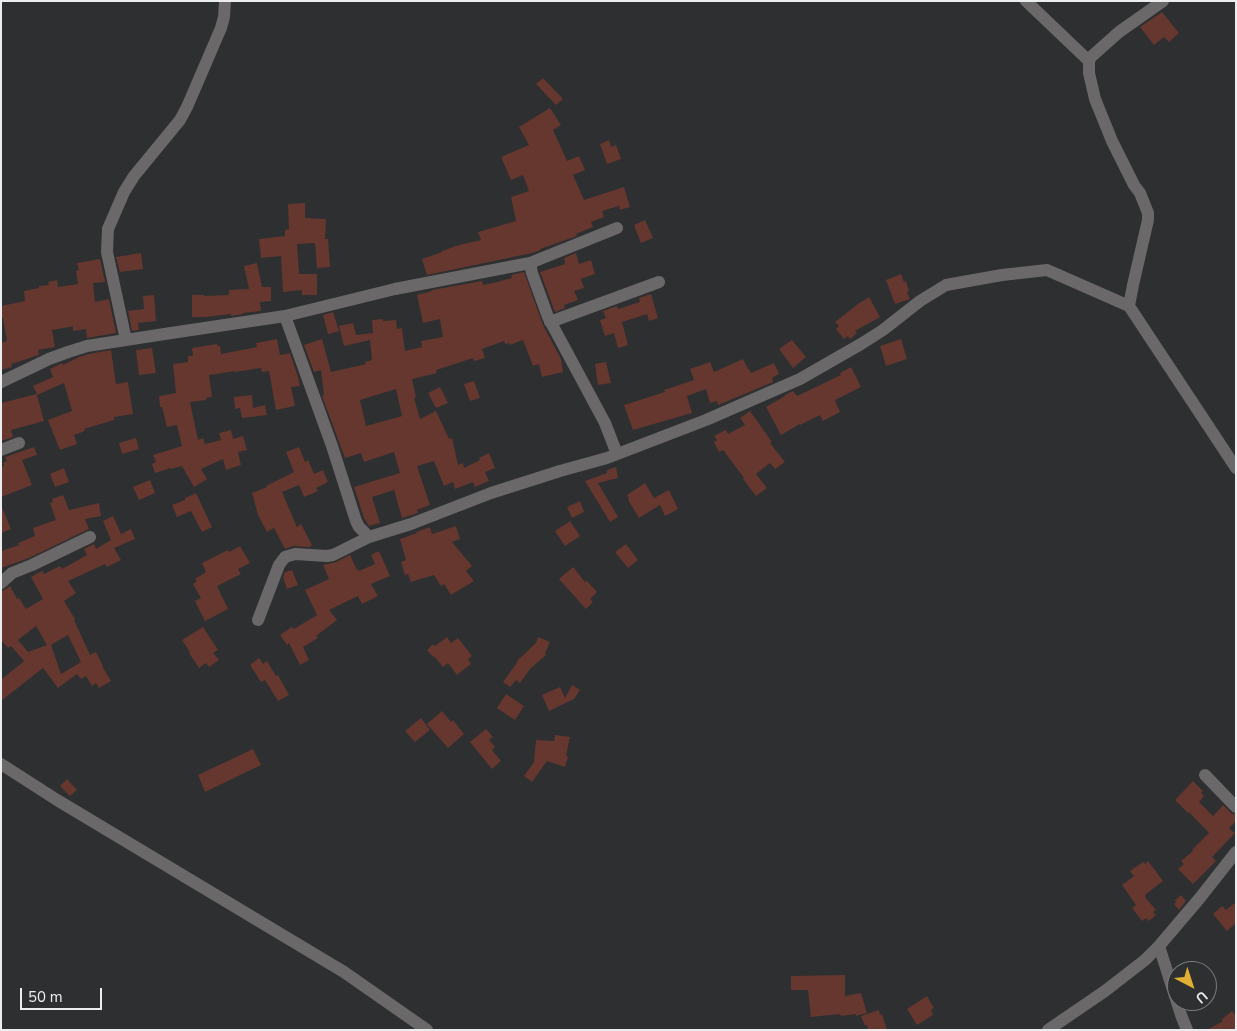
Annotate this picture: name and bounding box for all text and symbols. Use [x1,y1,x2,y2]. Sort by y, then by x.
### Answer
north arrow [1167,961,1217,1011]
scale bar [22,978,105,1010]
text: 50 m [28,987,63,1007]
text: U [1191,987,1211,1008]

